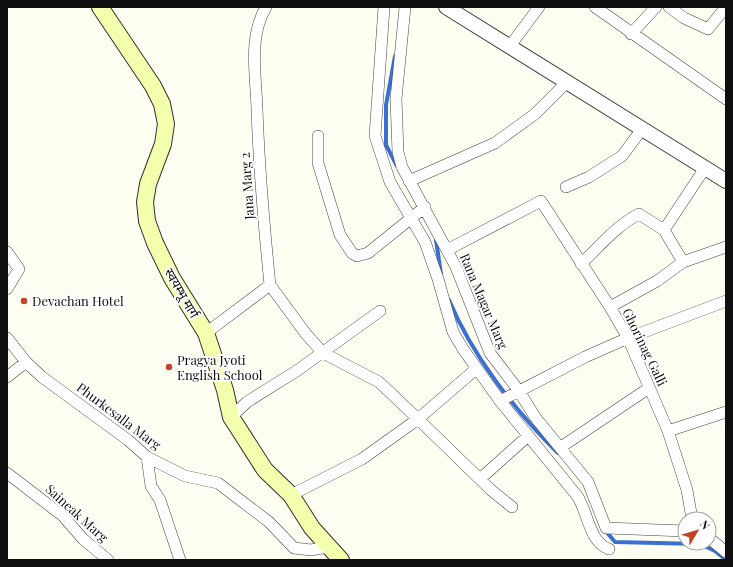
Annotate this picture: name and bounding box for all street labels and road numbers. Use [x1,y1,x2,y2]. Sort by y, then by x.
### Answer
street label: Jana Marg 2 [236,152,257,221]
street label: Rana Magar Marg [457,250,512,351]
street label: स्वयम्भू मार्ग [161,265,204,322]
street label: Ghorinag Galli [619,305,672,389]
street label: Phurkesalla Marg [74,378,165,453]
street label: Saineak Marg [42,480,112,545]

